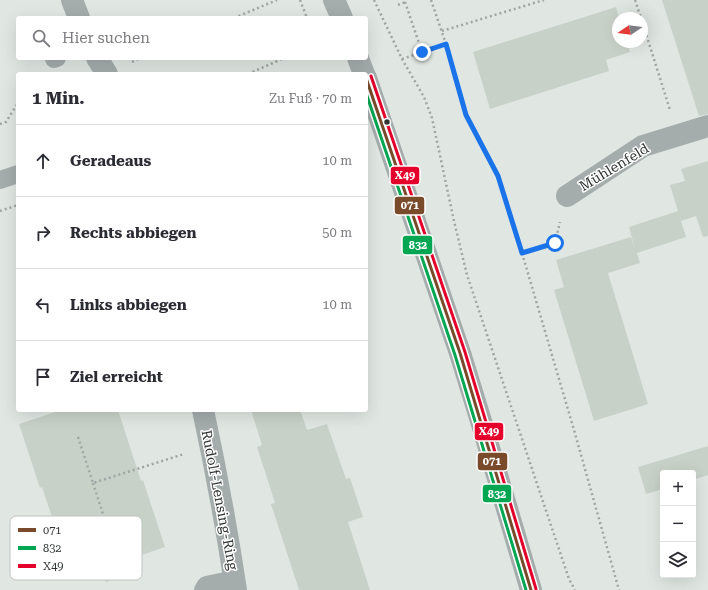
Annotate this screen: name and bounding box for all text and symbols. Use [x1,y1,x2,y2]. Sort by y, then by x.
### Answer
north arrow [612,12,648,48]
search box [16,16,368,60]
icon: search [30,27,52,49]
text: Hier suchen [62,29,150,47]
route end [413,43,431,61]
text: 1 Min. [32,88,85,108]
text: Zu Fuß · 70 m [269,91,352,106]
unlabelled marker [382,117,392,127]
street label: Mühlenfeld [576,140,652,194]
icon: ahead [32,150,54,172]
text: Geradeaus [70,152,151,170]
text: 10 m [322,153,352,168]
line badge: X49 [390,166,420,185]
text: X49 [395,169,415,182]
line badge: 071 [394,196,425,215]
text: 071 [401,199,419,212]
icon: right [32,222,54,244]
text: Rechts abbiegen [70,224,197,242]
text: 50 m [322,225,352,240]
route start [546,234,564,252]
line badge: 832 [402,235,433,255]
text: 832 [409,239,427,252]
icon: left [32,294,54,316]
text: Links abbiegen [70,296,187,314]
text: 10 m [322,297,352,312]
icon: arrive [32,366,54,388]
text: Ziel erreicht [70,368,163,386]
line badge: X49 [474,422,504,441]
text: X49 [479,425,499,438]
street label: Rudolf-Lensing-Ring [199,429,241,572]
line badge: 071 [477,452,508,471]
text: 071 [483,455,501,468]
map controls [660,470,696,578]
button: + [660,470,696,506]
line badge: 832 [482,484,512,503]
text: 832 [488,488,506,501]
button: − [660,506,696,542]
legend [10,516,142,580]
text: 071 [43,524,61,537]
text: 832 [43,542,61,555]
button: layers [660,542,696,578]
text: X49 [43,560,63,573]

